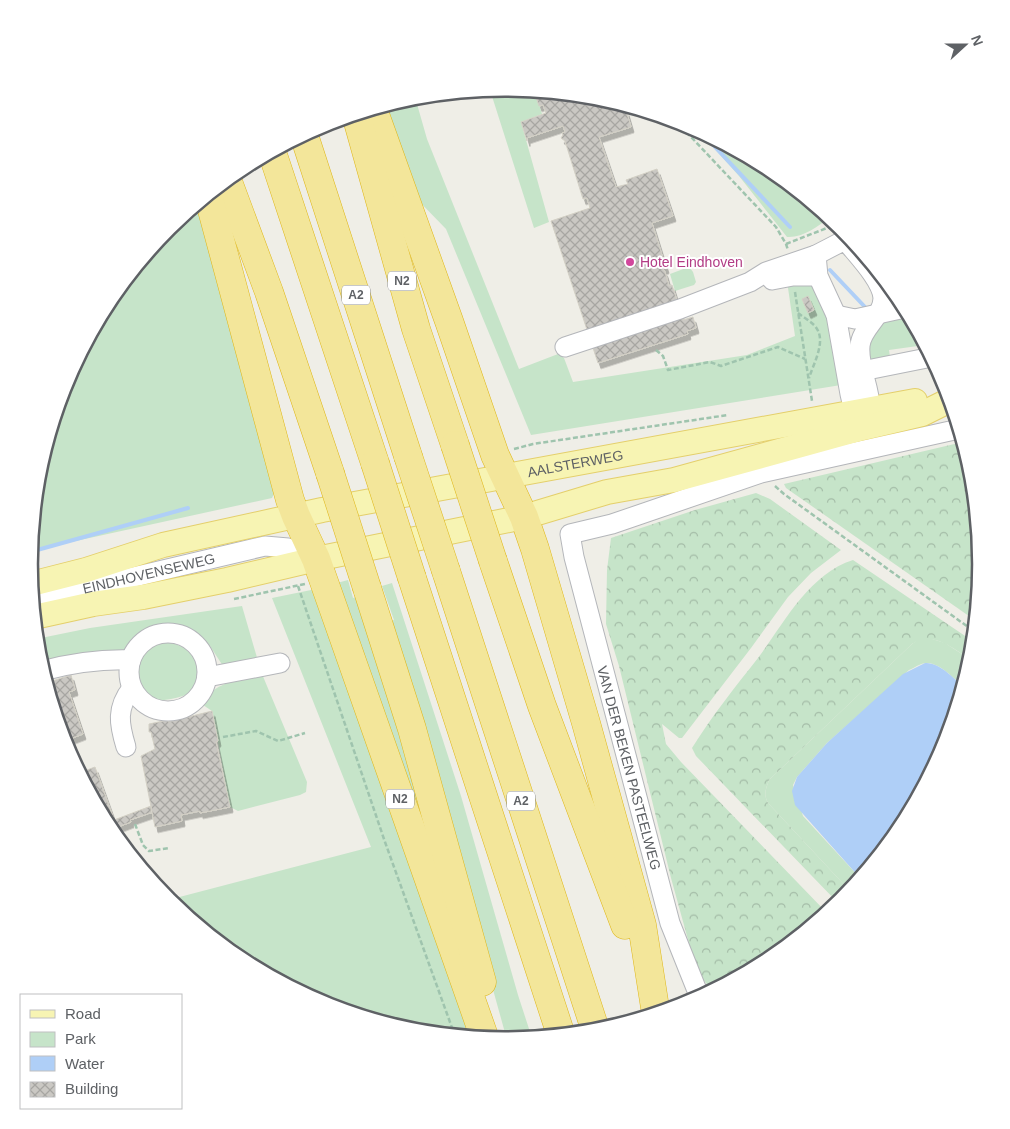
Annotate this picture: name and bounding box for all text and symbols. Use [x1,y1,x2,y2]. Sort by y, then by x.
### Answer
north arrow [940,20,990,70]
text: N [968,33,986,48]
place label: Hotel Eindhoven [640,254,743,270]
marker: Hotel Eindhoven [624,256,636,268]
road number: N2 [388,272,416,290]
road number: A2 [342,286,370,304]
street label: AALSTERWEG [526,447,624,480]
street label: EINDHOVENSEWEG [81,550,217,597]
street label: VAN DER BEKEN PASTEELWEG [594,664,664,872]
road number: N2 [386,790,414,809]
road number: A2 [507,791,535,810]
legend [20,994,182,1109]
text: Road [65,1005,101,1022]
text: Park [65,1030,96,1047]
text: Water [65,1055,104,1072]
text: Building [65,1080,118,1097]

